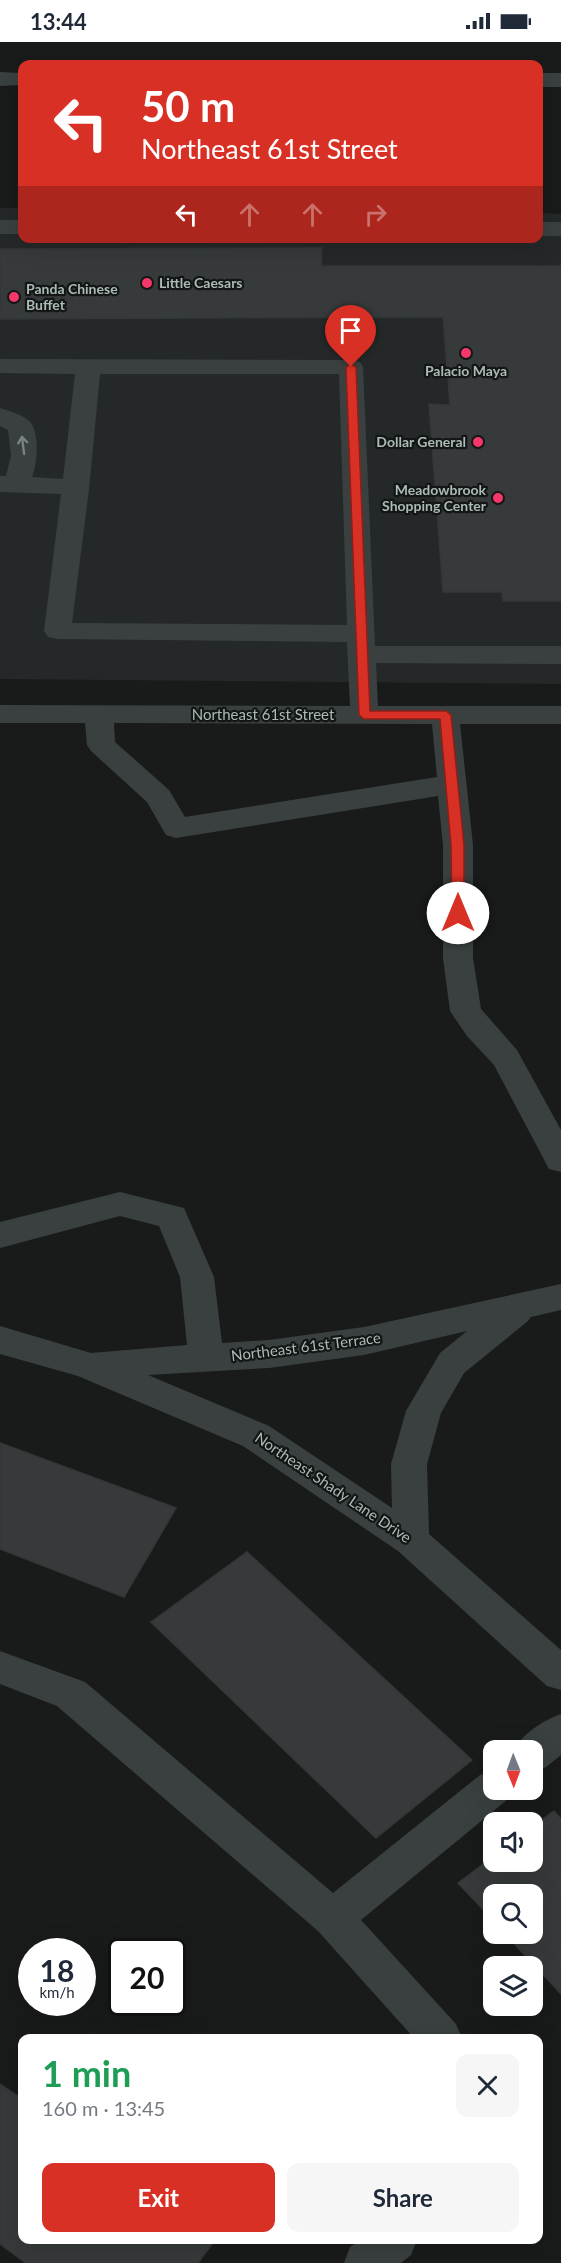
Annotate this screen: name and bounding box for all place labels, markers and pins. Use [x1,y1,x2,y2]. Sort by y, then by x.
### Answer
place label: Little Caesars [159,274,242,291]
marker: Little Caesars [140,276,154,290]
place label: Panda Chinese Buffet [26,280,118,313]
marker: Panda Chinese Buffet [7,290,21,304]
pin [325,305,376,367]
marker: Palacio Maya [459,346,473,360]
place label: Palacio Maya [425,362,507,379]
place label: Dollar General [376,433,466,450]
marker: Dollar General [471,435,485,449]
place label: Meadowbrook Shopping Center [382,481,487,514]
marker: Meadowbrook Shopping Center [491,491,505,505]

